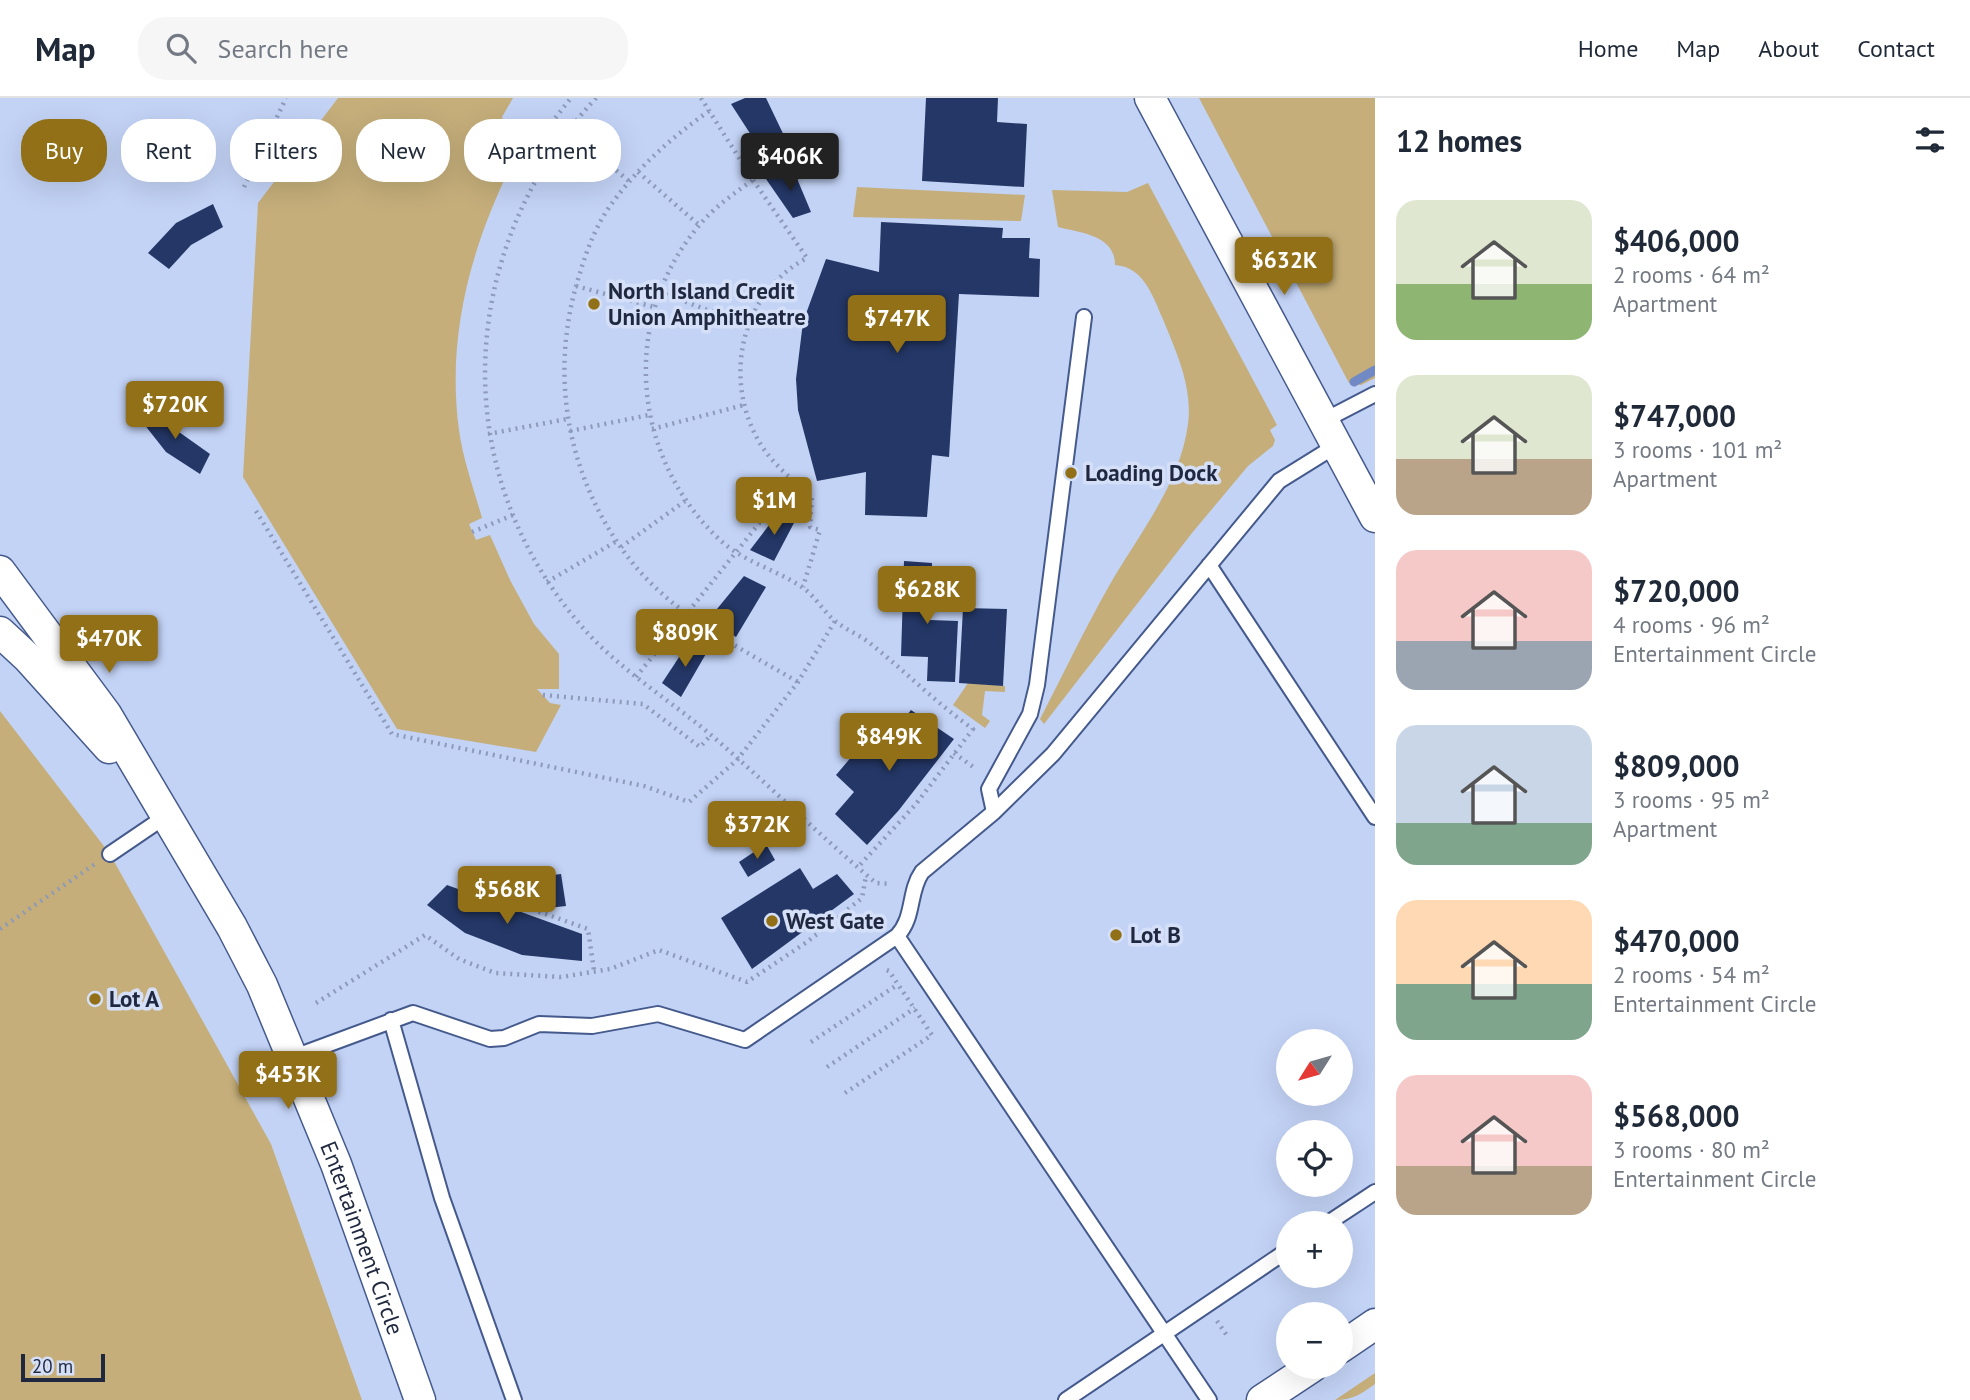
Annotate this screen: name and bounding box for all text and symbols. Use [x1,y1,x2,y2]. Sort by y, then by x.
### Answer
search box [138,17,628,80]
text: Map [35,27,96,70]
icon: search [162,29,200,67]
text: Search here [218,32,349,65]
text: Home [1578,33,1638,64]
text: Map [1676,33,1720,64]
text: About [1758,33,1819,64]
text: Contact [1857,33,1935,64]
chip: Buy [21,119,107,182]
chip: Rent [121,119,216,182]
chip: Filters [230,119,342,182]
chip: New [356,119,450,182]
chip: Apartment [464,119,621,182]
text: 12 homes [1396,121,1522,160]
icon: filters [1911,121,1949,159]
pin: $406K [741,134,839,193]
text: $406K [757,141,823,170]
text: $406,000 [1613,221,1740,260]
icon: home [1452,228,1536,312]
pin: $632K [1235,238,1333,297]
text: $632K [1251,245,1317,274]
text: 2 rooms · 64 m² [1613,260,1770,289]
place label: North Island Credit Union Amphitheatre [608,276,806,331]
text: Apartment [1613,289,1717,318]
marker: North Island Credit Union Amphitheatre [586,296,602,312]
pin: $747K [848,296,946,355]
text: $747K [864,303,930,332]
pin: $720K [126,382,224,441]
text: $720K [142,389,208,418]
text: $747,000 [1613,396,1736,435]
icon: home [1452,403,1536,487]
text: 3 rooms · 101 m² [1613,435,1782,464]
place label: Loading Dock [1085,458,1218,487]
text: Apartment [1613,464,1717,493]
marker: Loading Dock [1063,465,1079,481]
pin: $1M [740,478,808,537]
text: $1M [752,485,796,514]
pin: $628K [878,566,976,626]
text: $720,000 [1613,571,1740,610]
text: $628K [894,574,960,603]
icon: home [1452,578,1536,662]
pin: $809K [636,610,734,669]
text: 4 rooms · 96 m² [1613,610,1770,639]
pin: $470K [60,616,158,675]
text: $809K [652,617,718,646]
text: $470K [76,623,142,652]
text: Entertainment Circle [1613,639,1816,668]
pin: $849K [840,714,938,773]
text: $849K [856,721,922,750]
text: $809,000 [1613,746,1740,785]
icon: home [1452,753,1536,837]
text: 3 rooms · 95 m² [1613,785,1770,814]
pin: $372K [708,802,806,861]
text: $372K [724,809,790,838]
text: Apartment [1613,814,1717,843]
pin: $568K [458,866,556,926]
text: $568K [474,874,540,903]
place label: West Gate [786,906,885,935]
marker: West Gate [764,913,780,929]
place label: Lot B [1130,920,1181,949]
text: $470,000 [1613,921,1740,960]
marker: Lot B [1108,927,1124,943]
icon: home [1452,928,1536,1012]
text: 2 rooms · 54 m² [1613,960,1770,989]
place label: Lot A [109,984,159,1013]
text: Entertainment Circle [1613,989,1816,1018]
marker: Lot A [87,991,103,1007]
north arrow [1276,1029,1353,1106]
map controls [1276,1029,1353,1379]
pin: $453K [239,1052,337,1111]
text: $453K [255,1059,321,1088]
text: $568,000 [1613,1096,1740,1135]
icon: home [1452,1103,1536,1187]
button: locate [1276,1120,1353,1197]
text: 3 rooms · 80 m² [1613,1135,1770,1164]
street label: Entertainment Circle [314,1137,411,1339]
text: Entertainment Circle [1613,1164,1816,1193]
button: + [1276,1211,1353,1288]
button: − [1276,1302,1353,1379]
scale bar [21,1351,105,1383]
text: 20 m [32,1354,73,1378]

